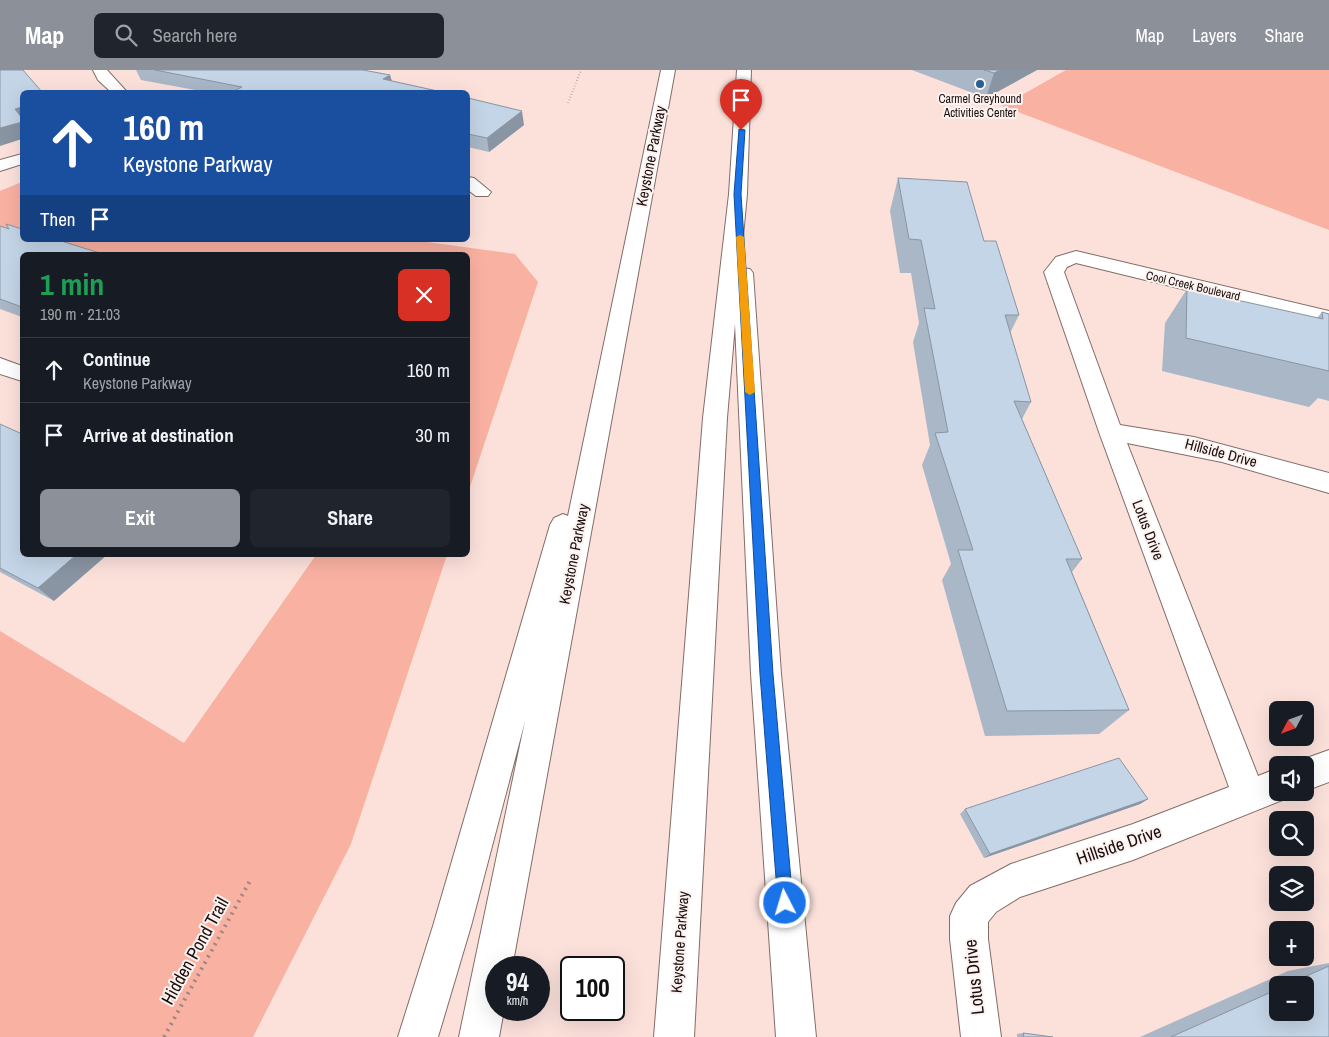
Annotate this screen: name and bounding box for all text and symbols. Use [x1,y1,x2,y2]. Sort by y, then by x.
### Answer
search box [94,13,444,58]
text: Map [25,19,64,51]
icon: search [112,21,140,49]
text: Search here [152,22,237,48]
text: Map [1136,23,1164,48]
text: Layers [1192,23,1237,48]
text: Share [1265,23,1304,48]
marker: Carmel Greyhound Activities Center [974,78,986,90]
pin [720,79,762,130]
icon: arrive [727,86,755,114]
place label: Carmel Greyhound Activities Center [938,91,1022,121]
street label: Keystone Parkway [630,103,671,208]
text: 160 m [123,104,204,151]
icon: ahead [40,110,105,175]
text: Keystone Parkway [123,149,272,179]
icon: arrive [86,205,114,233]
text: Then [40,206,76,232]
text: 1 min [40,264,104,304]
street label: Cool Creek Boulevard [1144,267,1242,305]
button: close [398,269,450,321]
text: 190 m · 21:03 [40,303,120,325]
text: Continue [83,346,151,372]
icon: ahead [40,356,68,384]
text: 160 m [407,357,450,383]
text: Keystone Parkway [83,372,192,394]
icon: arrive [40,421,68,449]
text: Arrive at destination [83,422,234,448]
text: 30 m [415,422,450,448]
street label: Hillside Drive [1183,433,1260,472]
button: Exit [40,489,240,547]
button: Share [250,489,450,547]
street label: Lotus Drive [1127,497,1170,563]
street label: Keystone Parkway [553,501,594,606]
north arrow [1269,701,1314,746]
map controls [1269,701,1314,1021]
button: sound [1269,756,1314,801]
button: search [1269,811,1314,856]
street label: Hillside Drive [1073,818,1165,871]
button: layers [1269,866,1314,911]
position arrow [758,876,810,928]
street label: Keystone Parkway [665,890,694,994]
street label: Hidden Pond Trail [155,893,234,1009]
button: + [1269,921,1314,966]
street label: Lotus Drive [957,938,990,1016]
speed limit sign: 100 [560,956,625,1021]
text: 94 [506,965,529,999]
button: − [1269,976,1314,1021]
text: km/h [507,993,528,1009]

